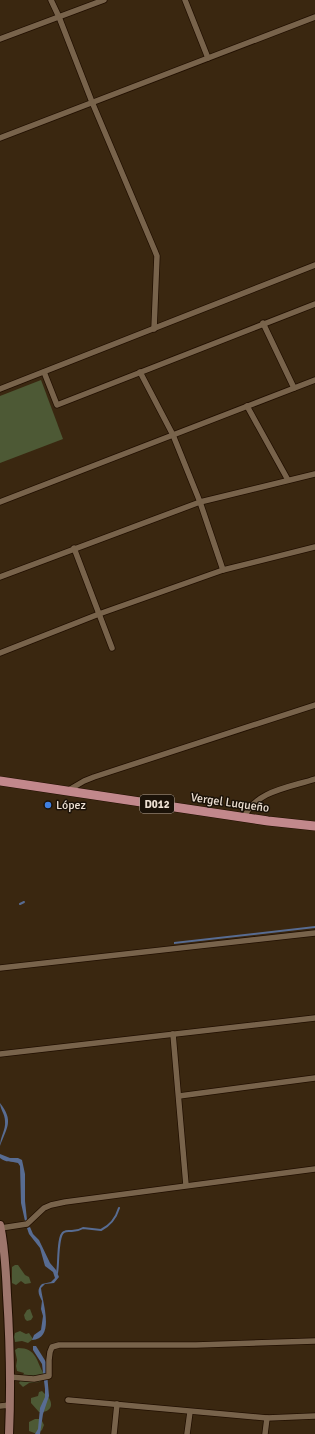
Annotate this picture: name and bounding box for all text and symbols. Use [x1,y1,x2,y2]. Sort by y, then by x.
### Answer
street label: Vergel Luqueño [190,790,270,816]
road number: D012 [140,795,174,813]
place label: López [56,798,86,813]
marker: López [43,800,53,810]

